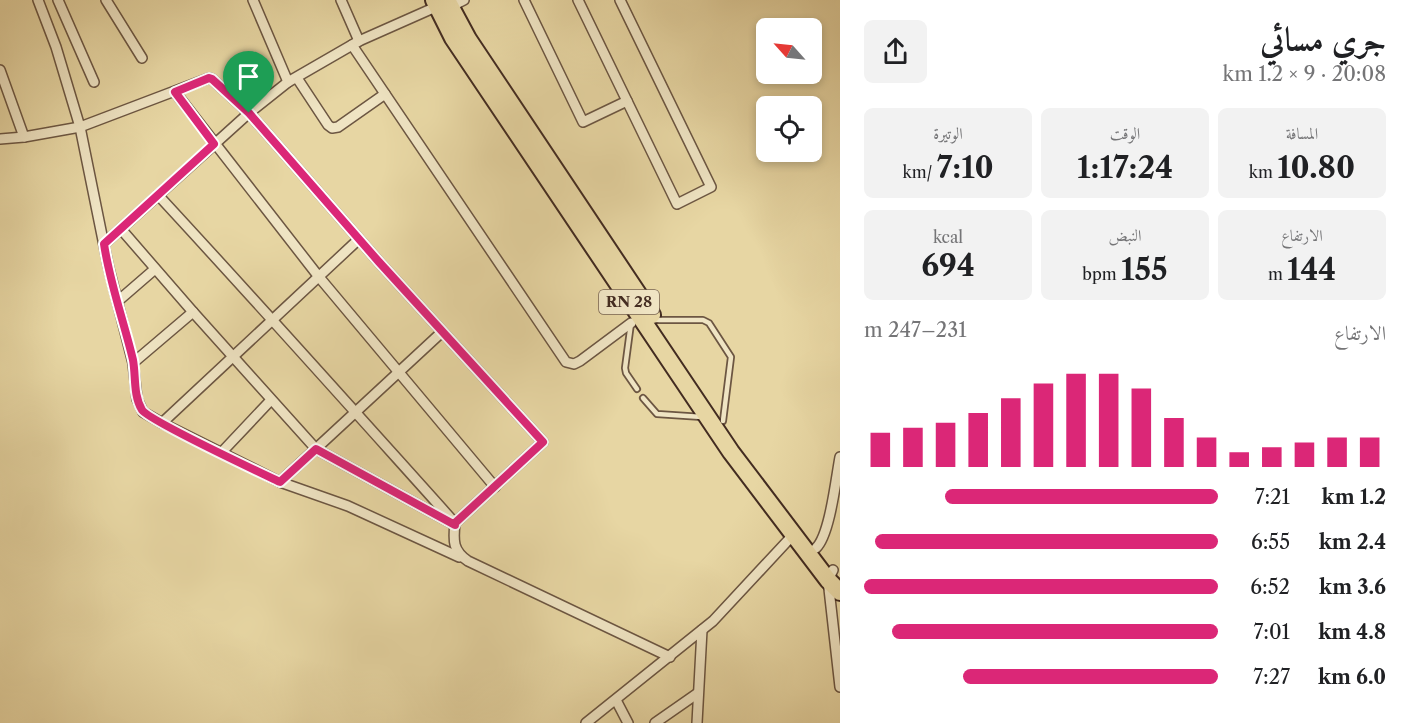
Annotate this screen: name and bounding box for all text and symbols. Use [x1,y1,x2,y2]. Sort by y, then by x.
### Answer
north arrow [756,18,822,84]
map controls [756,18,822,162]
text: جري مسائي [1260,19,1386,60]
button: share [864,20,927,83]
pin [223,51,274,113]
icon: arrive [232,60,265,93]
text: 20:08 · 9 × 1.2 km [1223,62,1386,86]
button: locate [756,96,822,162]
text: الوتيرة [933,123,963,143]
text: الوقت [1110,123,1140,143]
text: المسافة [1286,123,1318,143]
text: 7:10 [937,149,994,186]
text: 1:17:24 [1077,149,1173,186]
text: 10.80 [1277,149,1355,186]
text: /km [902,162,937,182]
text: km [1249,162,1277,182]
text: النبض [1109,225,1141,245]
text: الارتفاع [1281,225,1323,245]
text: kcal [933,227,963,247]
text: 694 [921,247,975,284]
text: 155 [1121,251,1168,288]
text: 144 [1287,251,1336,288]
text: bpm [1082,264,1121,284]
text: m [1268,264,1287,284]
road number: RN 28 [599,290,659,314]
text: 231–247 m [864,318,967,342]
text: الارتفاع [1334,321,1386,345]
text: 7:21 [1255,485,1290,509]
text: 1.2 km [1322,485,1386,509]
text: 6:55 [1251,530,1290,554]
text: 2.4 km [1319,530,1386,554]
text: 6:52 [1250,575,1290,599]
text: 3.6 km [1319,575,1386,599]
text: 7:01 [1253,620,1290,644]
text: 4.8 km [1318,620,1386,644]
text: 7:27 [1253,665,1290,689]
text: 6.0 km [1318,665,1386,689]

